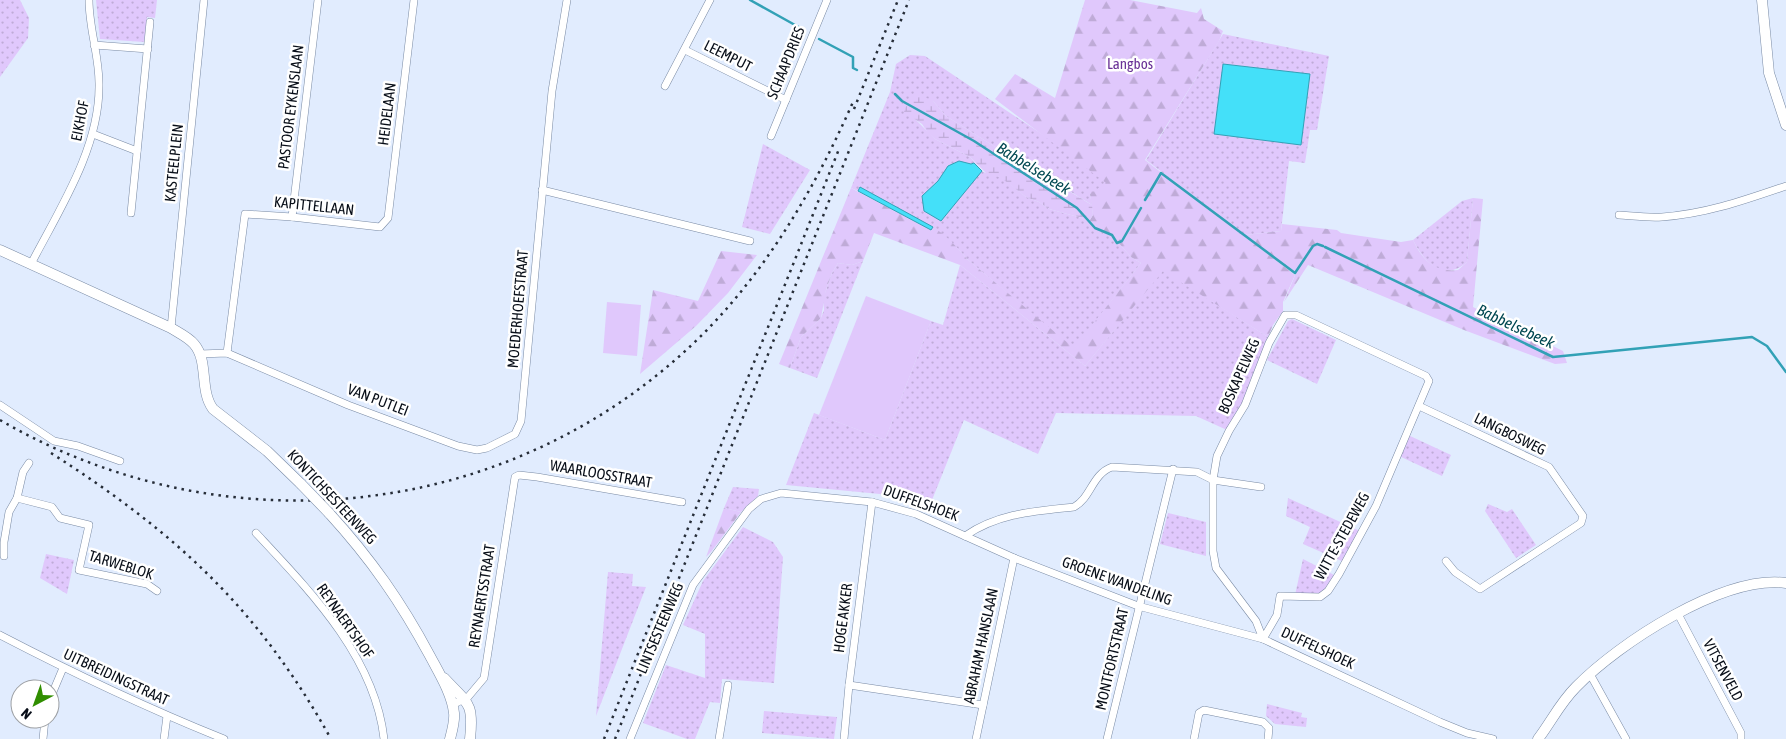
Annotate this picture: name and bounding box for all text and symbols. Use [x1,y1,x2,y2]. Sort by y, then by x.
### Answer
street label: SCHAAPDRIES [763,24,808,101]
street label: LEEMPUT [701,36,755,75]
street label: PASTOOR EYKENSLAAN [274,44,307,170]
park label: Langbos [1107,55,1153,72]
street label: HEIDELAAN [374,82,399,146]
street label: EIKHOF [67,99,92,143]
street label: KASTEELPLEIN [161,123,186,203]
water label: Babbelsebeek [994,138,1075,198]
street label: KAPITTELLAAN [273,193,355,218]
street label: MOEDERHOEFSTRAAT [504,249,531,369]
water label: Babbelsebeek [1474,300,1558,352]
street label: BOSKAPELWEG [1214,335,1263,416]
street label: VAN PUTLEI [345,380,411,419]
street label: LANGBOSWEG [1472,409,1549,458]
street label: KONTICHSESTEENWEG [284,446,380,547]
street label: WAARLOOSSTRAAT [549,456,654,491]
street label: DUFFELSHOEK [881,481,962,524]
street label: WITTE-STEDEWEG [1311,489,1373,582]
street label: REYNAERTSSTRAAT [465,543,498,649]
street label: TARWEBLOK [87,547,156,583]
street label: GROENE WANDELING [1060,553,1175,608]
street label: REYNAERTSHOF [313,580,377,661]
street label: LINTSESTEENWEG [633,580,686,676]
street label: HOGE AKKER [830,582,855,654]
street label: ABRAHAM HANSLAAN [960,586,1001,705]
street label: MONTFORTSTRAAT [1092,606,1132,712]
street label: DUFFELSHOEK [1279,623,1358,672]
street label: VITSENVELD [1700,636,1747,703]
street label: UITBREIDINGSTRAAT [61,645,172,709]
north arrow [10,679,60,729]
text: N [18,705,35,723]

